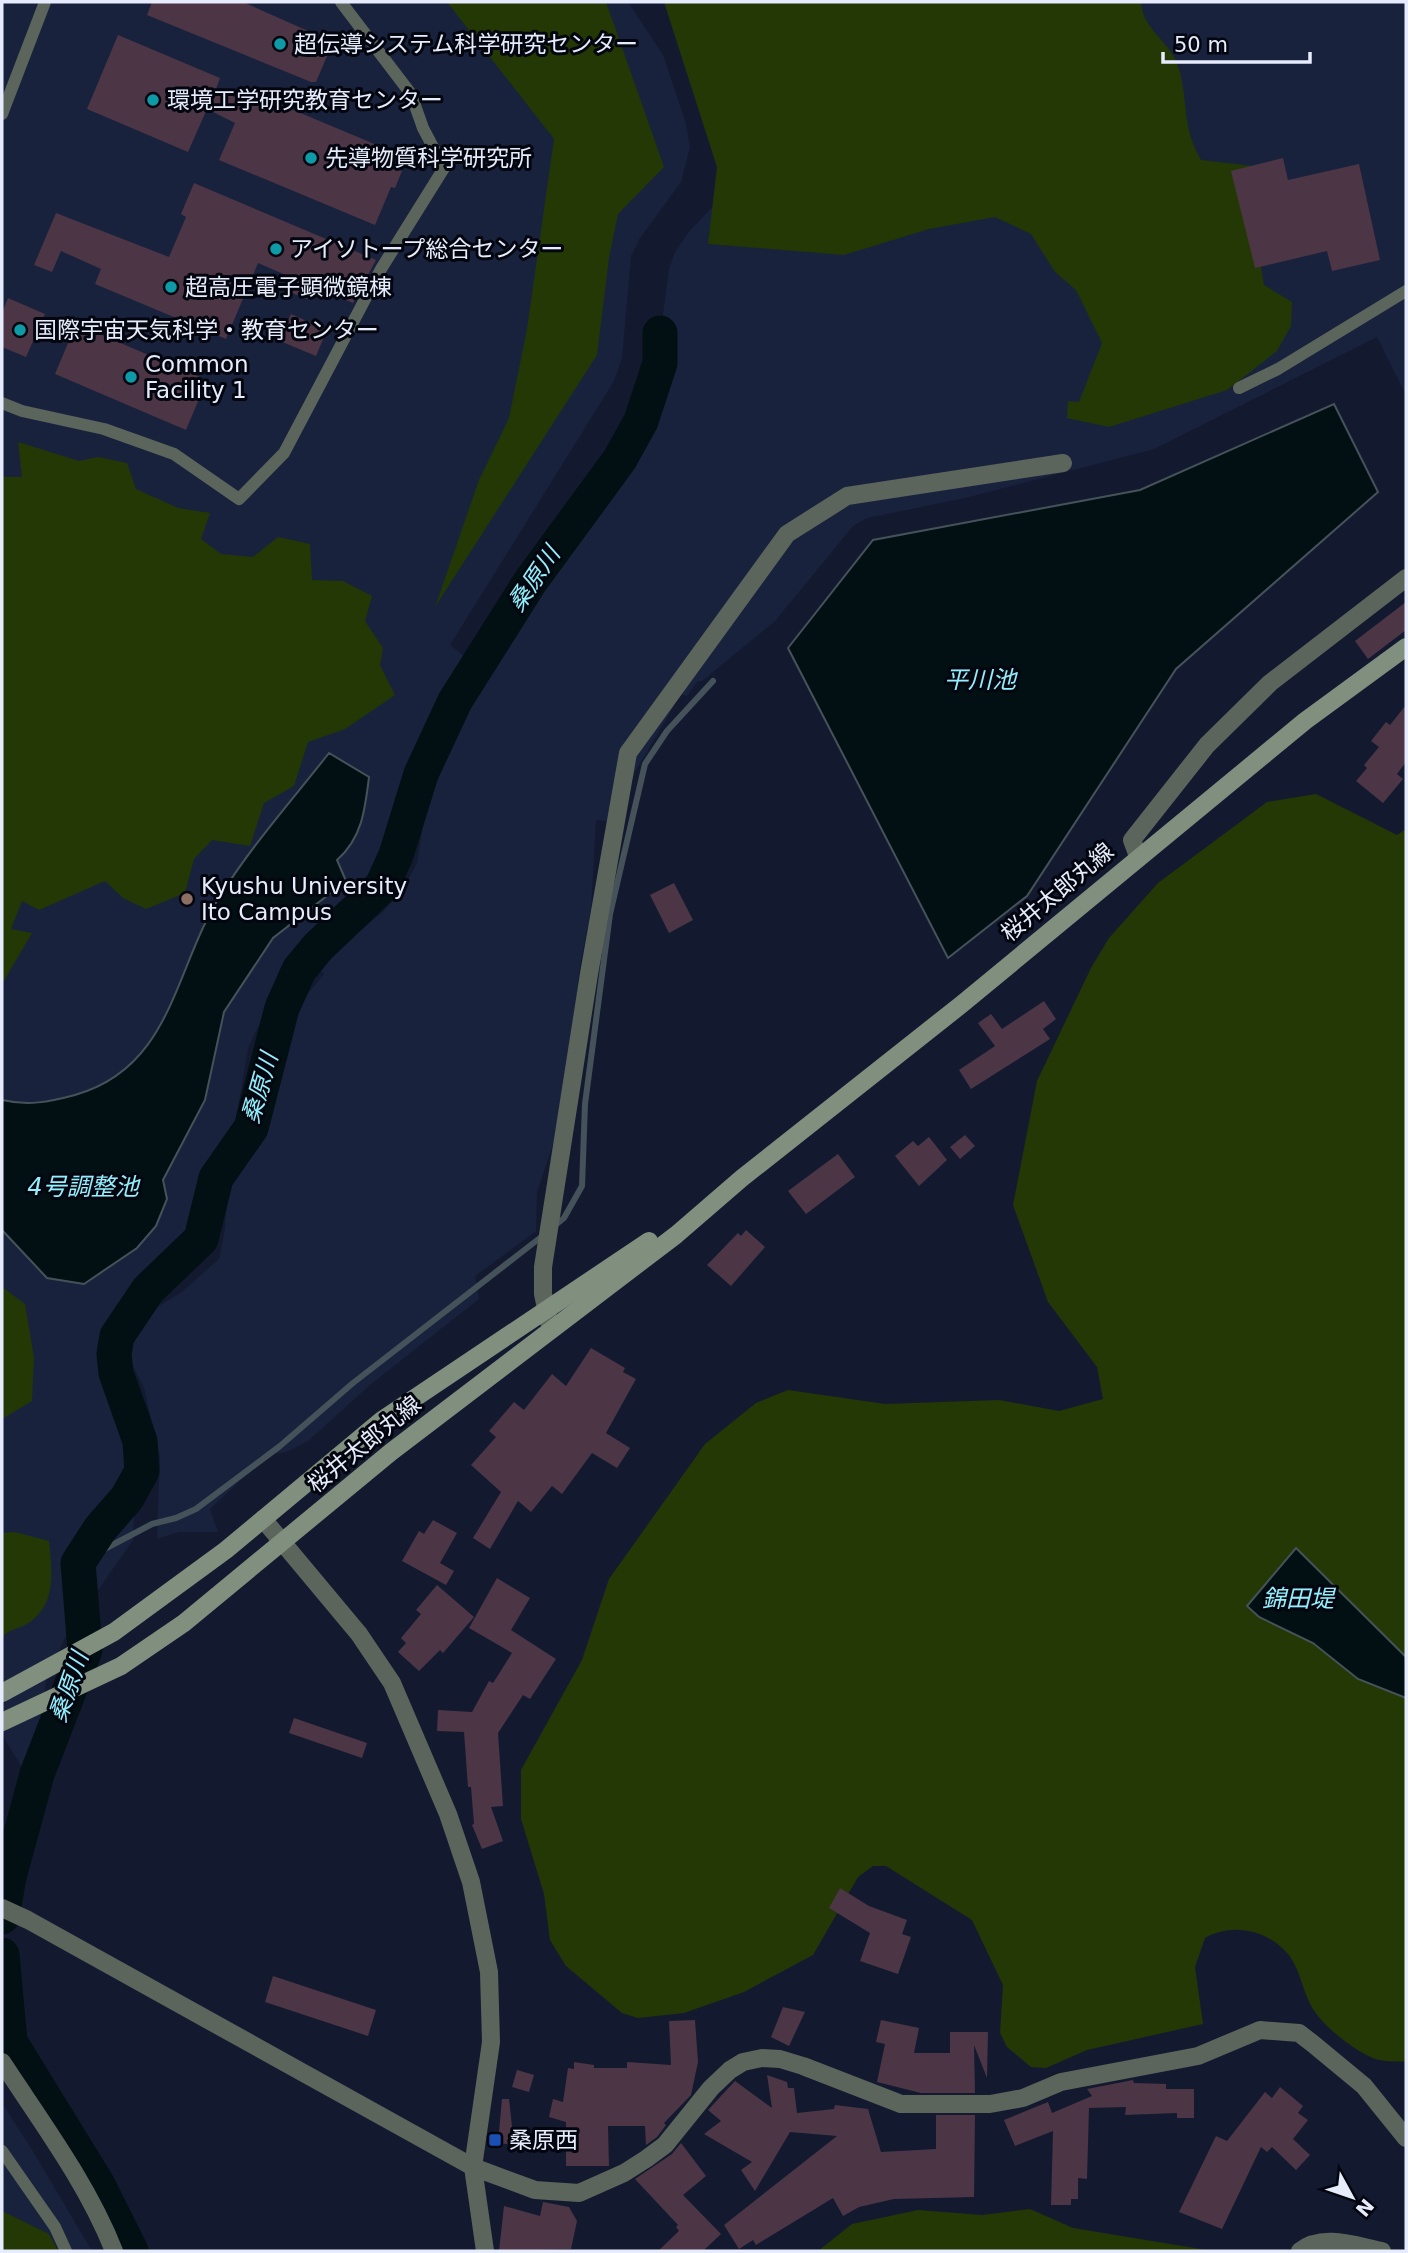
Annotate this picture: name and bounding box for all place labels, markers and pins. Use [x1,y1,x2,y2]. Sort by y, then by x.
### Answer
place label: 超伝導システム科学研究センター [294,31,638,57]
marker: 超伝導システム科学研究センター [272,36,288,52]
place label: 環境工学研究教育センター [167,87,443,113]
marker: 環境工学研究教育センター [145,92,161,108]
place label: 先導物質科学研究所 [325,145,532,171]
marker: 先導物質科学研究所 [303,150,319,166]
place label: アイソトープ総合センター [290,236,563,262]
marker: アイソトープ総合センター [268,241,284,257]
place label: 超高圧電子顕微鏡棟 [185,274,392,300]
marker: 超高圧電子顕微鏡棟 [163,279,179,295]
place label: 国際宇宙天気科学・教育センター [34,317,379,343]
marker: 国際宇宙天気科学・教育センター [12,322,28,338]
place label: Common Facility 1 [145,351,249,403]
marker: Common Facility 1 [123,369,139,385]
place label: Kyushu University Ito Campus [201,873,407,925]
marker: Kyushu University Ito Campus [179,891,195,907]
place label: 桑原西 [509,2127,578,2153]
marker: 桑原西 [487,2132,503,2148]

